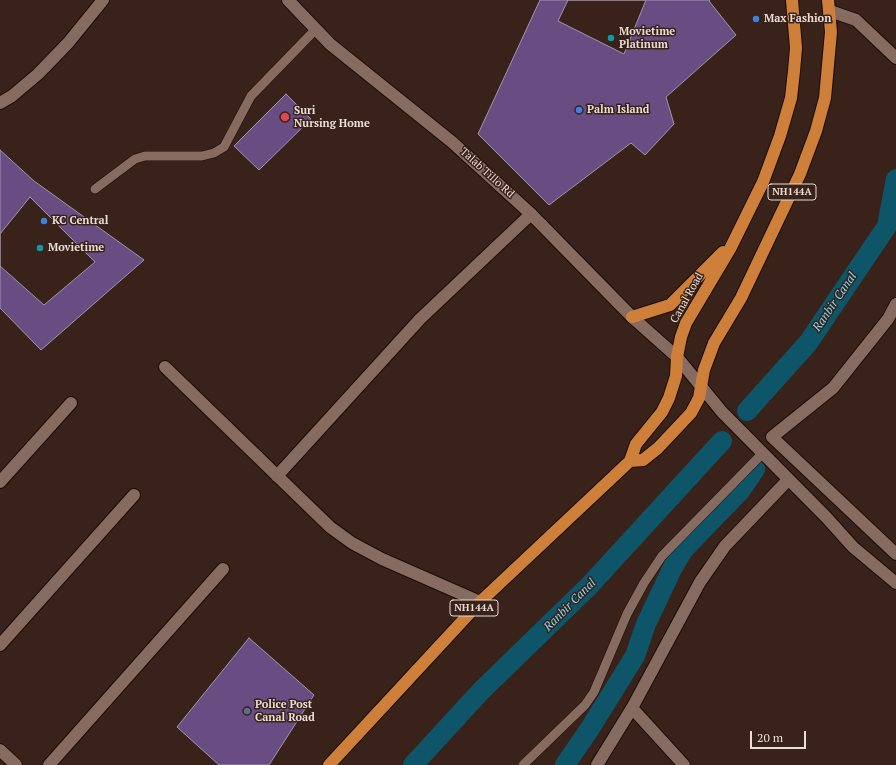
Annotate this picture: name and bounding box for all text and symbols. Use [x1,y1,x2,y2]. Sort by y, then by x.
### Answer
place label: Max Fashion [764,12,831,26]
marker: Max Fashion [751,14,761,24]
place label: Movietime Platinum [619,25,675,51]
marker: Movietime Platinum [606,33,616,43]
place label: Palm Island [587,103,649,117]
place label: Suri Nursing Home [294,104,370,130]
marker: Palm Island [574,105,584,115]
marker: Suri Nursing Home [279,111,291,123]
street label: Talab Tillo Rd [457,145,517,201]
road number: NH144A [768,184,816,200]
place label: KC Central [52,214,108,228]
marker: KC Central [39,216,49,226]
place label: Movietime [48,241,104,255]
marker: Movietime [35,243,45,253]
water label: Ranbir Canal [810,270,860,334]
street label: Canal Road [668,271,706,325]
water label: Ranbir Canal [541,576,599,634]
road number: NH144A [450,600,498,616]
place label: Police Post Canal Road [255,698,315,724]
marker: Police Post Canal Road [242,706,252,716]
scale bar [752,723,808,749]
text: 20 m [757,730,783,745]

